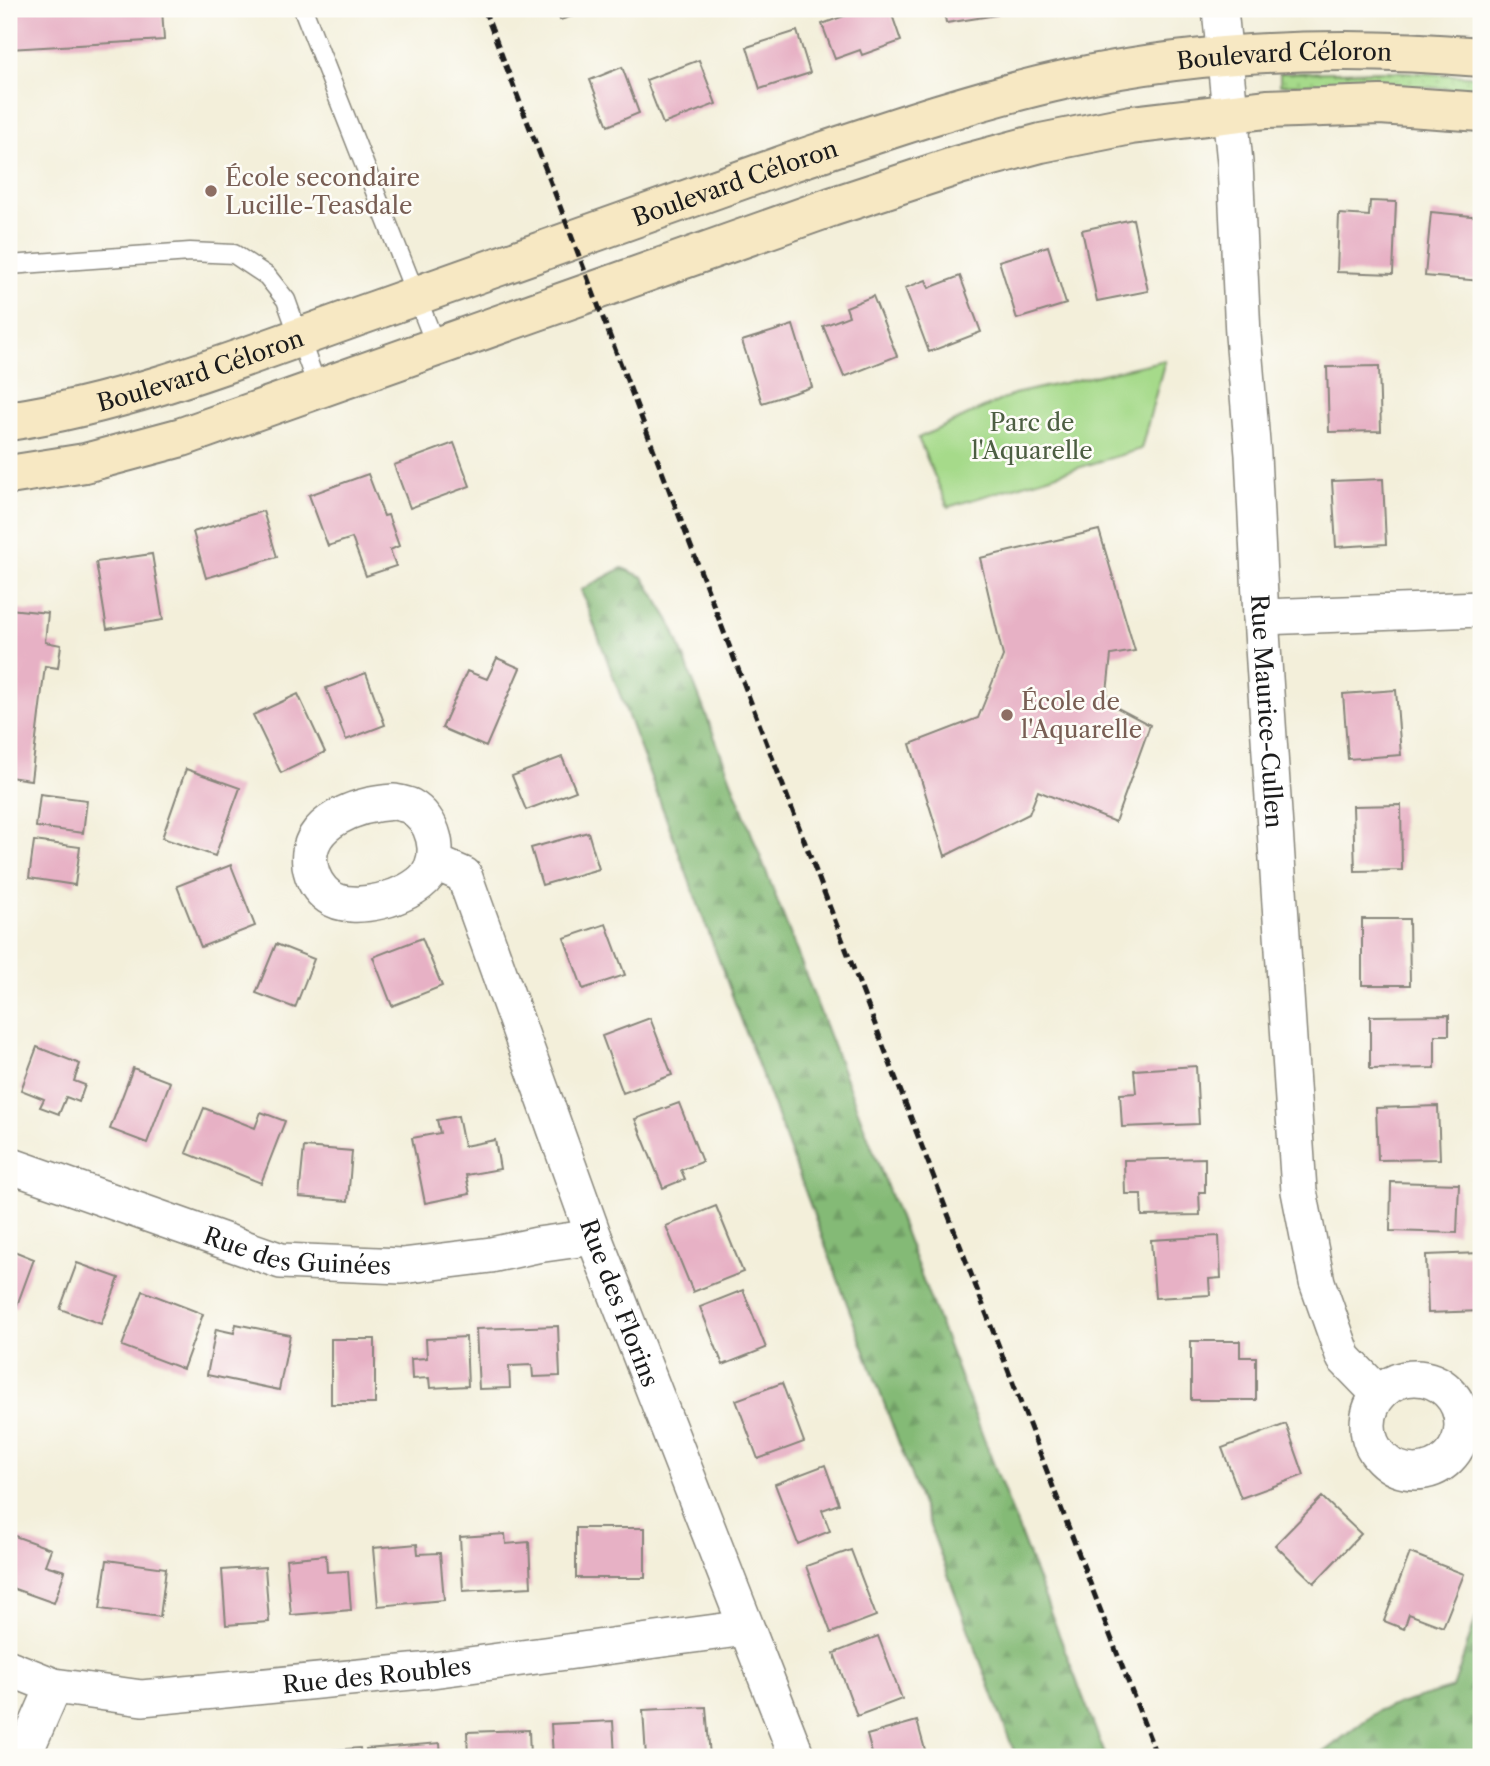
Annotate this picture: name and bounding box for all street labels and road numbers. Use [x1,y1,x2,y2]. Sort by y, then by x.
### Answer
street label: Boulevard Céloron [1175,36,1392,75]
street label: Boulevard Céloron [628,133,841,232]
street label: Boulevard Céloron [94,323,307,417]
street label: Rue Maurice-Cullen [1245,594,1289,829]
street label: Rue des Florins [574,1215,665,1391]
street label: Rue des Guinées [200,1220,392,1280]
street label: Rue des Roubles [281,1650,473,1699]

